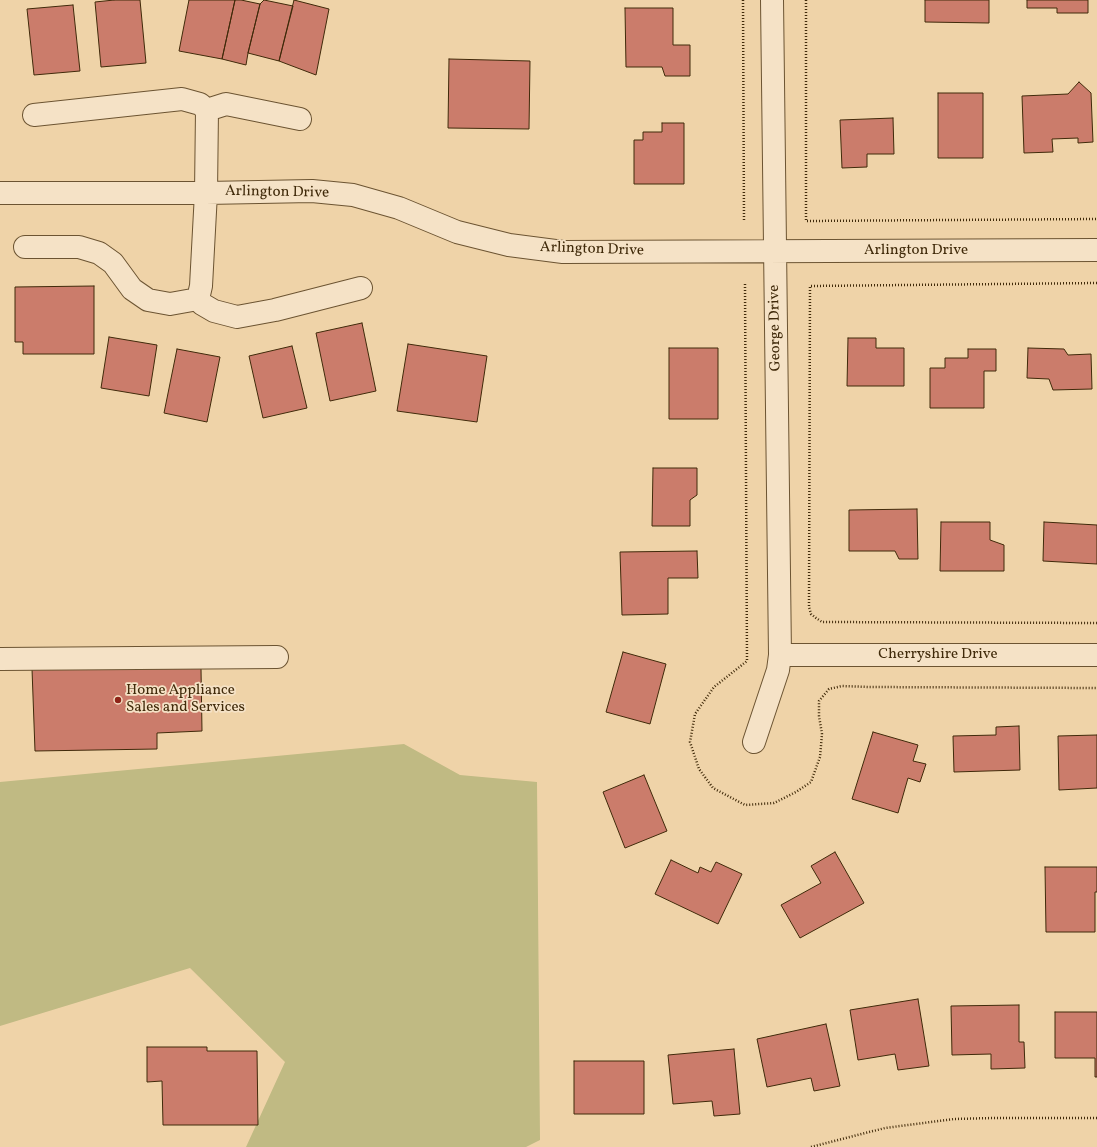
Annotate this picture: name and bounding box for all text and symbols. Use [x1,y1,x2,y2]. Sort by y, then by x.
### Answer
street label: Arlington Drive [225,183,329,203]
street label: Arlington Drive [540,239,644,261]
street label: Arlington Drive [864,242,968,260]
street label: George Drive [766,284,786,372]
street label: Cherryshire Drive [878,646,998,664]
place label: Home Appliance Sales and Services [126,682,245,717]
marker: Home Appliance Sales and Services [113,695,123,705]

